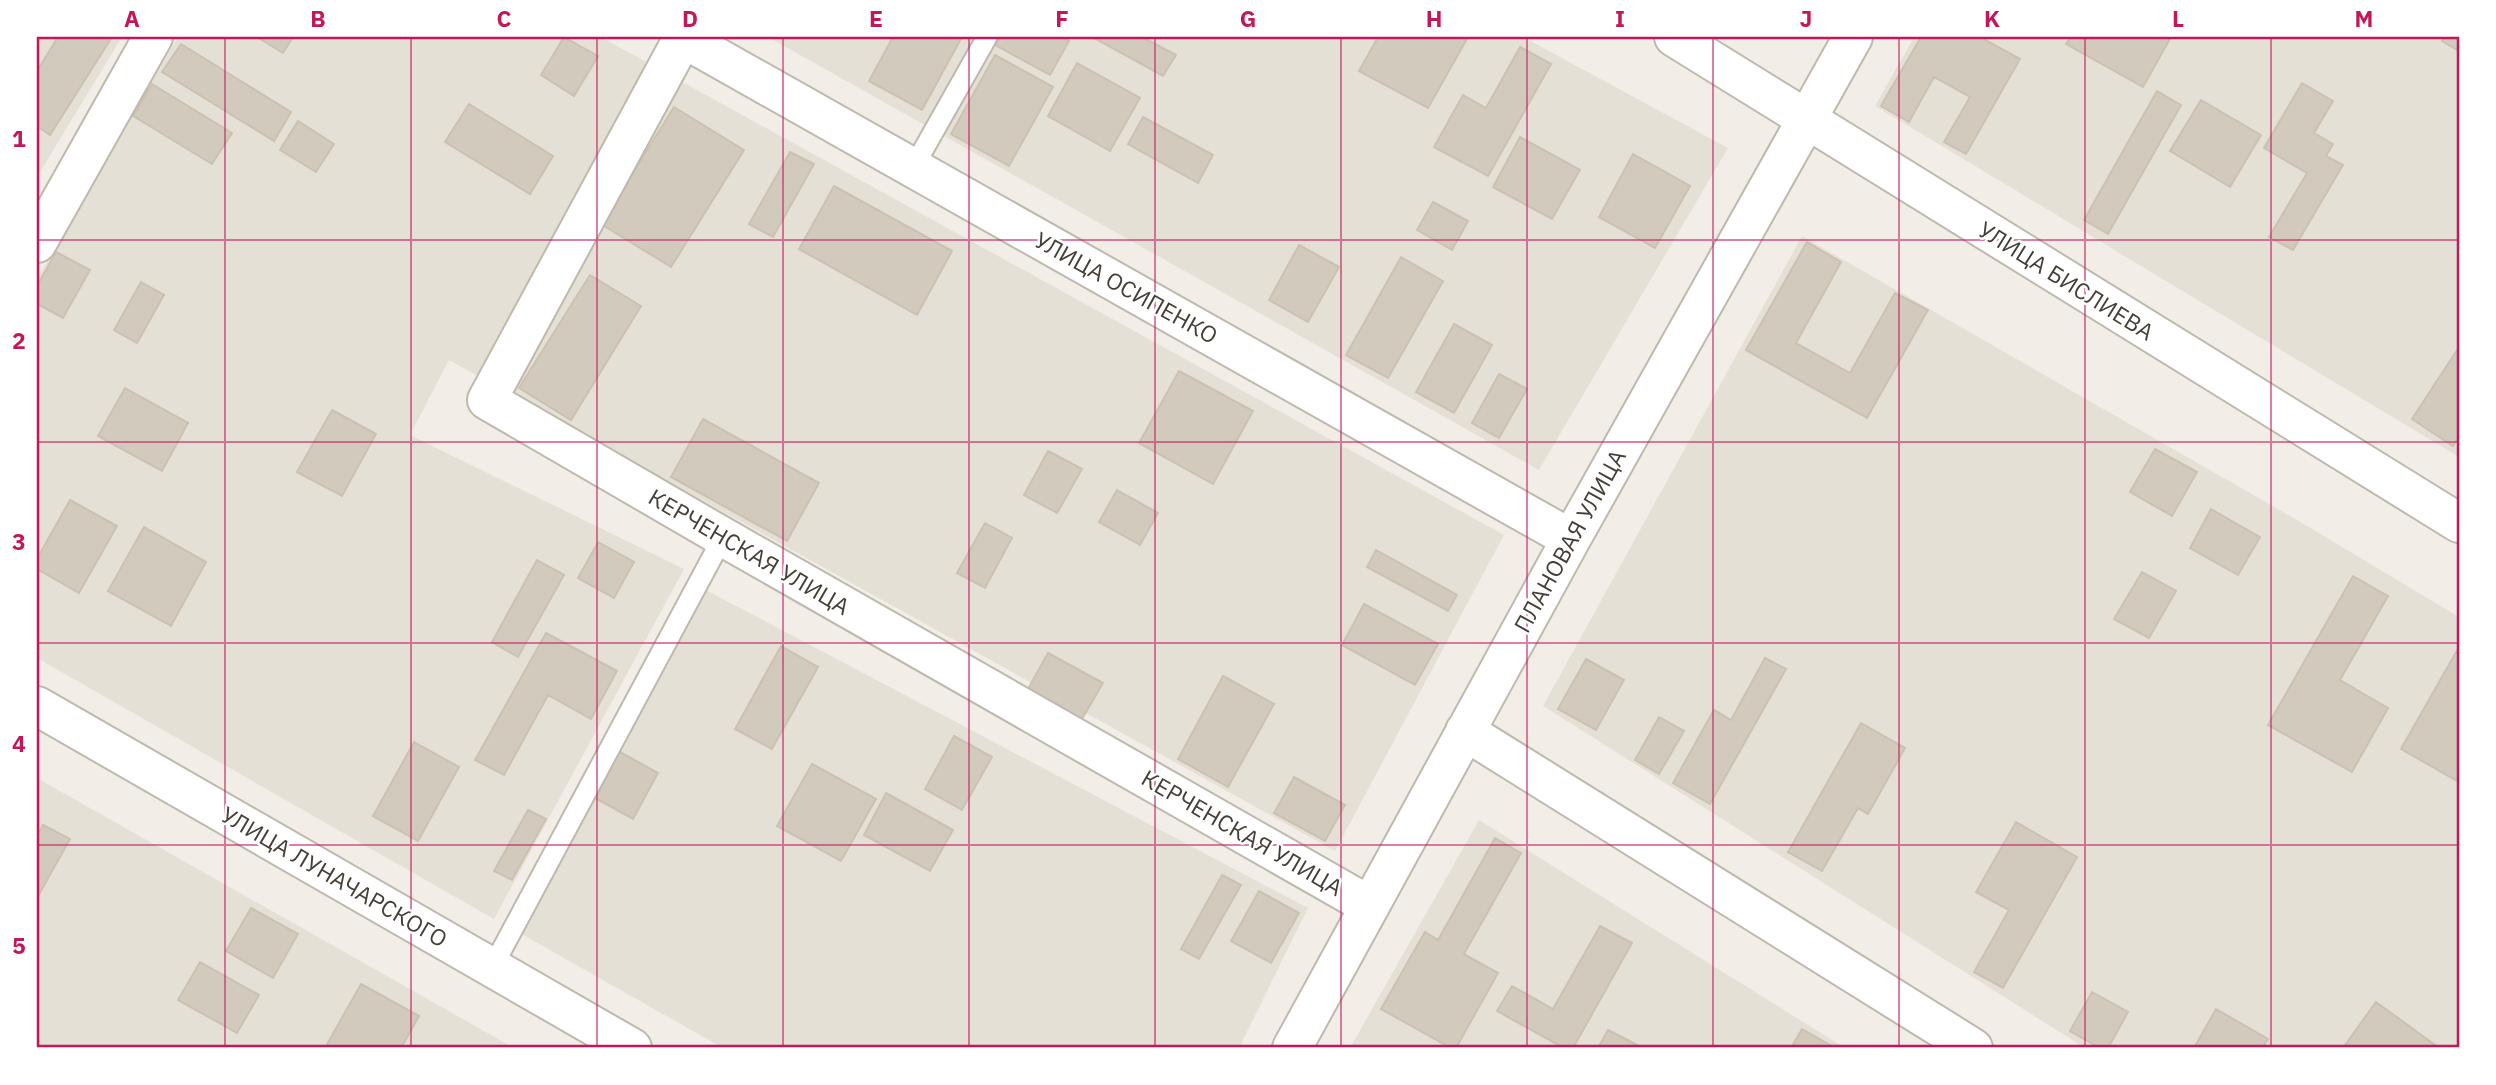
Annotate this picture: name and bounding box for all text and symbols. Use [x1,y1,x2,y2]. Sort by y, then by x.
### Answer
text: A [124,3,140,33]
text: B [310,3,326,33]
text: C [497,3,512,33]
text: D [682,3,698,33]
text: E [869,3,883,33]
text: F [1055,3,1069,33]
text: G [1240,3,1256,33]
text: H [1426,3,1442,33]
text: I [1615,3,1625,33]
text: J [1800,3,1812,33]
text: K [1984,3,2000,33]
text: L [2172,3,2184,33]
text: M [2355,3,2373,33]
text: 1 [12,123,26,153]
street label: УЛИЦА БИСЛИЕВА [1973,214,2160,346]
street label: УЛИЦА ОСИПЕНКО [1030,224,1223,350]
text: 2 [12,325,26,355]
street label: ПЛАНОВАЯ УЛИЦА [1506,444,1632,637]
street label: КЕРЧЕНСКАЯ УЛИЦА [643,481,856,621]
text: 3 [12,526,26,556]
text: 4 [12,728,26,758]
street label: КЕРЧЕНСКАЯ УЛИЦА [1136,762,1349,902]
street label: УЛИЦА ЛУНАЧАРСКОГО [216,799,453,953]
text: 5 [12,930,26,960]

